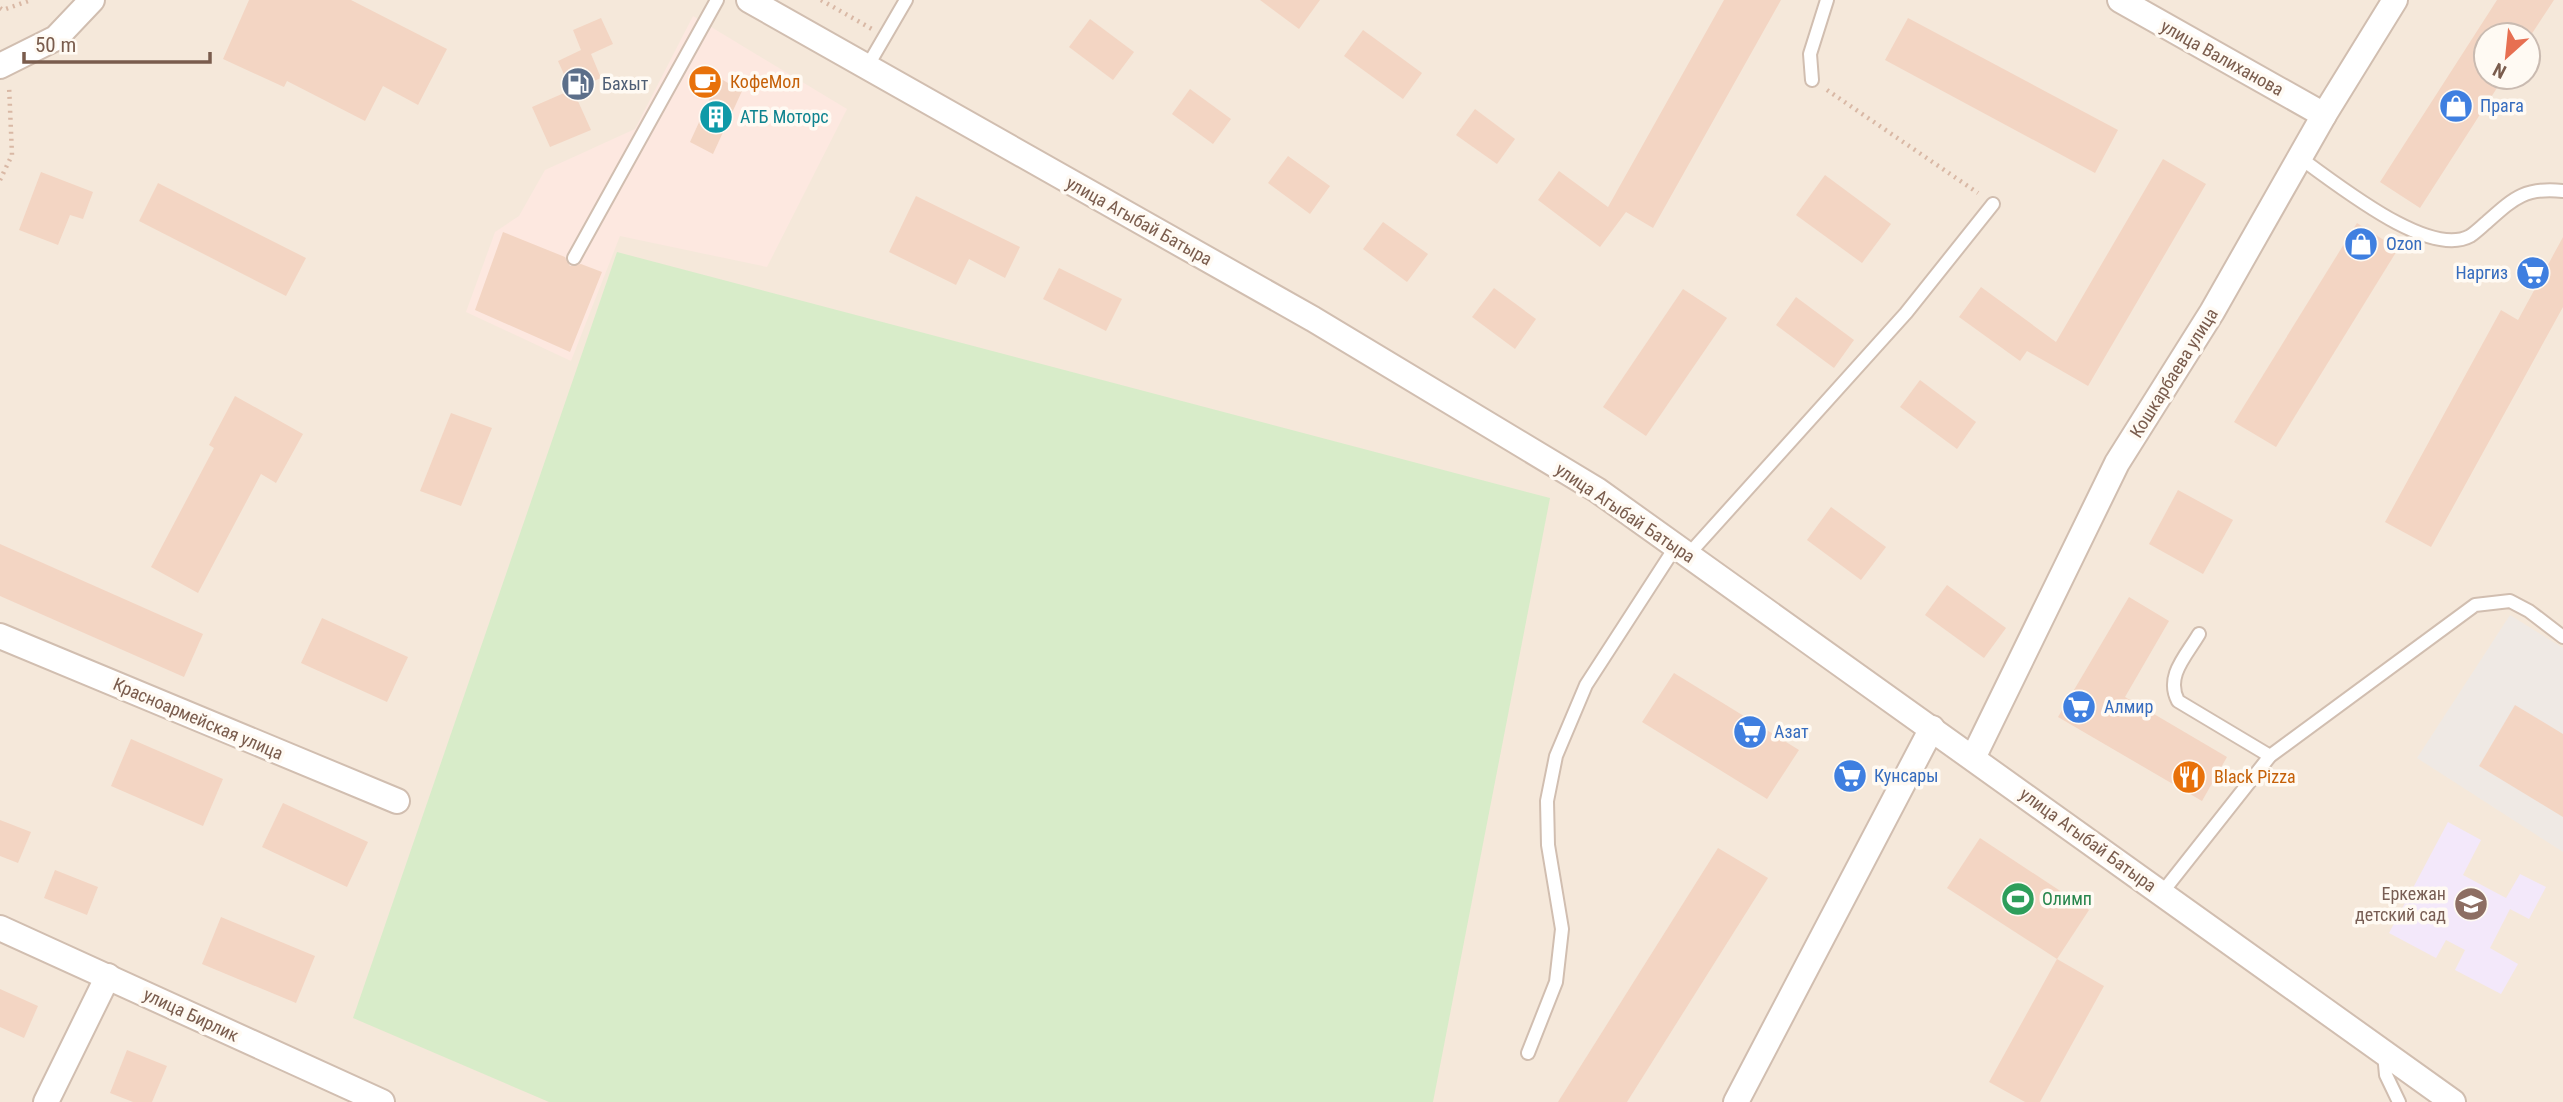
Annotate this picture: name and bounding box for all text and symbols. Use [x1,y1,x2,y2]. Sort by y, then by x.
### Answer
street label: улица Валиханова [2157,15,2287,100]
scale bar [24,21,210,65]
north arrow [2472,21,2542,91]
text: 50 m [35,33,76,57]
text: N [2489,58,2510,84]
cafe icon: КофеМол [686,63,724,101]
fuel station icon: Бахыт [559,65,597,103]
place label: КофеМол [730,71,800,92]
place label: Бахыт [602,73,649,94]
shop icon: Прага [2437,87,2475,125]
place label: Прага [2480,95,2524,116]
building icon: АТБ Моторс [697,98,735,136]
place label: АТБ Моторс [740,106,829,127]
street label: улица Агыбай Батыра [1063,172,1216,269]
shop icon: Ozon [2342,225,2380,263]
place label: Ozon [2386,233,2422,254]
supermarket icon: Наргиз [2514,254,2552,292]
place label: Наргиз [2455,262,2508,283]
street label: Кошкарбаева улица [2125,304,2222,441]
street label: улица Агыбай Батыра [1552,458,1699,567]
street label: Красноармейская улица [110,673,286,764]
supermarket icon: Алмир [2060,688,2098,726]
place label: Алмир [2104,696,2154,717]
supermarket icon: Азат [1731,713,1769,751]
place label: Азат [1774,721,1809,742]
supermarket icon: Кунсары [1831,757,1869,795]
restaurant icon: Black Pizza [2170,758,2208,796]
place label: Кунсары [1874,765,1938,786]
place label: Black Pizza [2214,766,2296,787]
street label: улица Агыбай Батыра [2016,783,2161,896]
sports icon: Олимп [1999,880,2037,918]
place label: Еркежан детский сад [2355,883,2446,925]
school or university icon: Еркежан детский сад [2452,885,2490,923]
place label: Олимп [2042,888,2092,909]
street label: улица Бирлик [140,983,242,1046]

